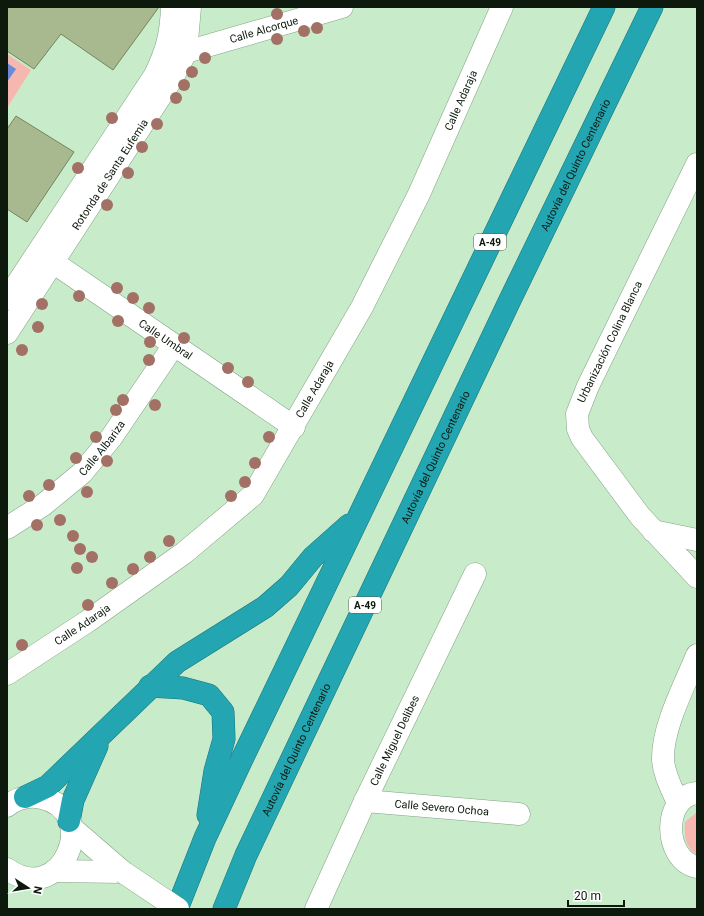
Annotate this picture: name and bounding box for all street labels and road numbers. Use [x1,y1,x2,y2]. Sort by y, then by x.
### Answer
street label: Calle Alcorque [228,13,300,46]
street label: Calle Adaraja [442,68,480,132]
street label: Autovía del Quinto Centenario [538,97,613,233]
street label: Rotonda de Santa Eufemia [69,116,151,232]
road number: A-49 [474,234,506,250]
street label: Urbanización Colina Blanca [575,279,645,405]
street label: Calle Umbral [136,316,195,362]
street label: Calle Adaraja [293,358,336,420]
street label: Autovía del Quinto Centenario [398,389,472,525]
street label: Calle Albariza [76,418,128,478]
road number: A-49 [349,597,381,613]
street label: Calle Adaraja [52,601,113,648]
street label: Autovía del Quinto Centenario [259,681,333,818]
street label: Calle Miguel Delibes [367,693,422,788]
street label: Calle Severo Ochoa [394,797,490,818]

